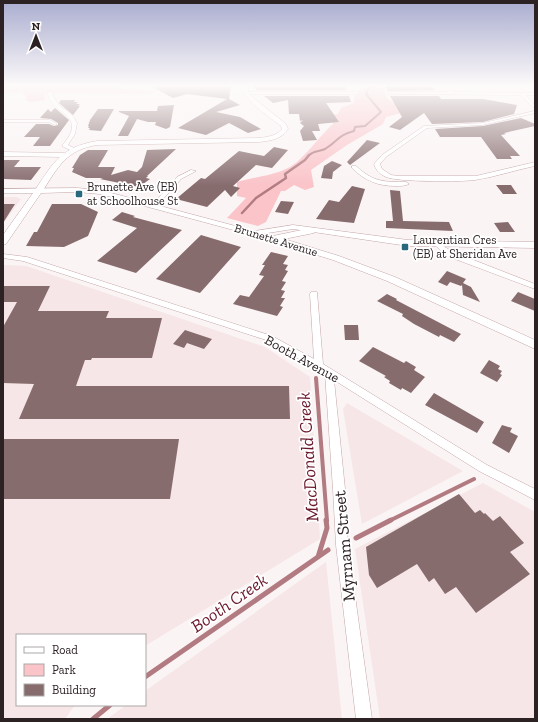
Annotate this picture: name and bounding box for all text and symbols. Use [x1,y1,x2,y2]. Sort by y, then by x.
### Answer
north arrow [16,16,56,56]
text: N [32,20,41,33]
place label: Brunette Ave (EB) at Schoolhouse St [87,180,179,208]
marker: Brunette Ave (EB) at Schoolhouse St [74,189,84,199]
street label: Brunette Avenue [233,221,320,259]
place label: Laurentian Cres (EB) at Sheridan Ave [413,233,517,261]
marker: Laurentian Cres (EB) at Sheridan Ave [400,242,410,252]
street label: Booth Avenue [262,331,343,387]
water label: MacDonald Creek [292,391,324,523]
street label: Myrnam Street [329,489,359,602]
water label: Booth Creek [187,569,271,637]
legend [16,634,146,706]
text: Road [52,643,78,657]
text: Park [52,663,77,677]
text: Building [52,683,96,697]

